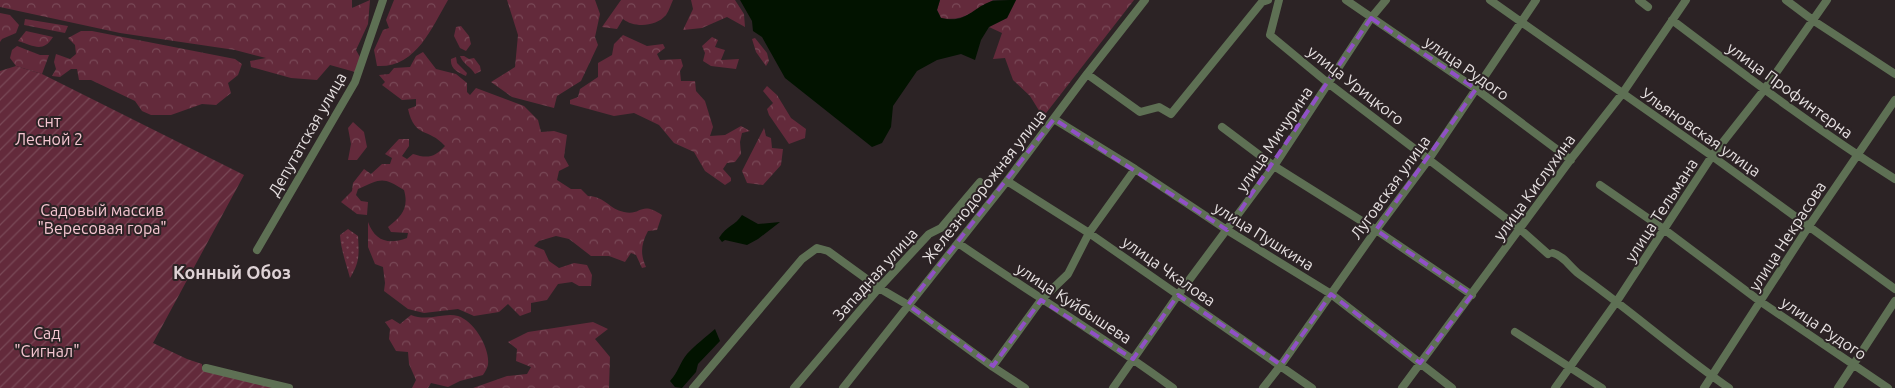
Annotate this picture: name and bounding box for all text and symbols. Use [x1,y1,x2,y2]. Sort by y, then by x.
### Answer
street label: улица Рудого [1421,32,1513,104]
street label: улица Профинтерна [1724,38,1856,142]
street label: улица Урицкого [1304,42,1408,128]
street label: Депутатская улица [264,69,350,199]
street label: улица Мичурина [1232,83,1316,195]
street label: Ульяновская улица [1638,84,1764,180]
street label: Железнодорожная улица [919,106,1049,266]
park label: снт Лесной 2 [15,112,83,148]
street label: улица Кислухина [1489,130,1579,244]
street label: Луговская улица [1346,132,1434,242]
street label: улица Тельмана [1621,155,1701,265]
street label: улица Некрасова [1745,178,1829,294]
street label: улица Пушкина [1211,198,1317,274]
park label: Садовый массив "Вересовая гора" [37,201,167,237]
street label: Западная улица [829,224,921,324]
street label: улица Чкалова [1119,232,1219,310]
street label: улица Куйбышева [1013,259,1135,347]
district label: Конный Обоз [173,262,291,282]
street label: улица Рудого [1778,293,1870,363]
park label: Сад "Сигнал" [14,324,80,360]

